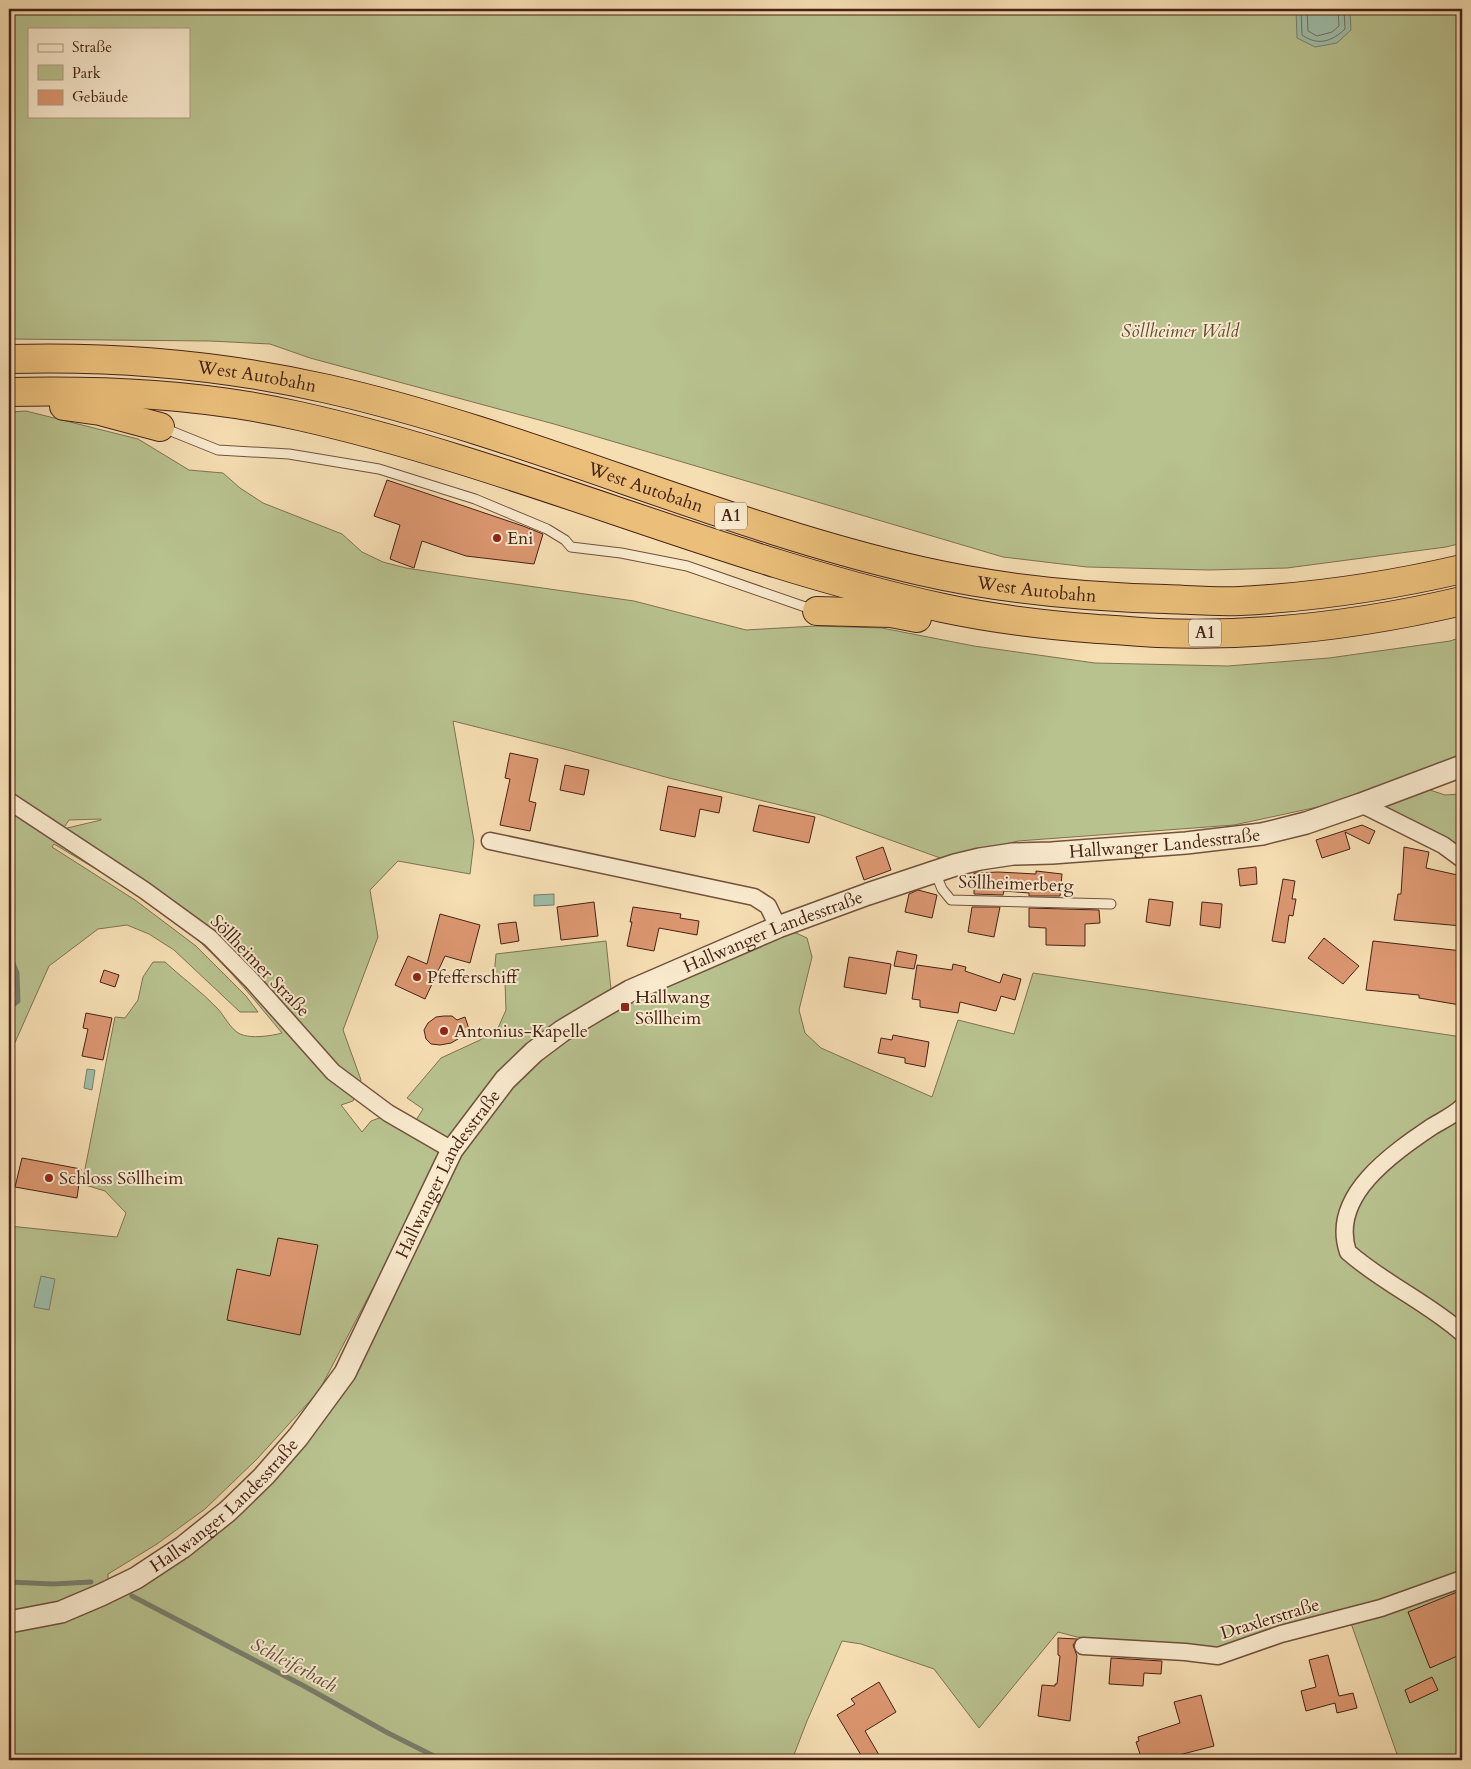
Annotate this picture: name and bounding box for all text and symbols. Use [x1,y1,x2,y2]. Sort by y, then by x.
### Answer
legend [28,28,190,118]
text: Straße [72,37,112,57]
text: Park [72,63,101,83]
text: Gebäude [72,87,129,107]
park label: Söllheimer Wald [1121,319,1240,344]
street label: West Autobahn [195,354,320,399]
street label: West Autobahn [584,455,707,519]
road number: A1 [715,502,747,530]
place label: Eni [507,526,533,551]
marker: Eni [491,532,503,544]
street label: West Autobahn [974,570,1098,608]
road number: A1 [1189,620,1221,646]
street label: Hallwanger Landesstraße [1068,822,1262,864]
street label: Söllheimerberg [958,869,1075,899]
street label: Hallwanger Landesstraße [679,884,867,979]
street label: Söllheimer Straße [205,909,315,1023]
place label: Pfefferschiff [427,965,520,990]
marker: Pfefferschiff [411,971,423,983]
place label: Hallwang Söllheim [635,985,710,1031]
marker: Hallwang Söllheim [619,1001,631,1013]
place label: Antonius-Kapelle [454,1019,588,1044]
marker: Antonius-Kapelle [438,1025,450,1037]
street label: Hallwanger Landesstraße [389,1084,506,1263]
place label: Schloss Söllheim [59,1166,184,1191]
marker: Schloss Söllheim [43,1172,55,1184]
street label: Hallwanger Landesstraße [145,1433,304,1578]
street label: Draxlerstraße [1217,1592,1323,1646]
water label: Schleiferbach [246,1631,342,1699]

